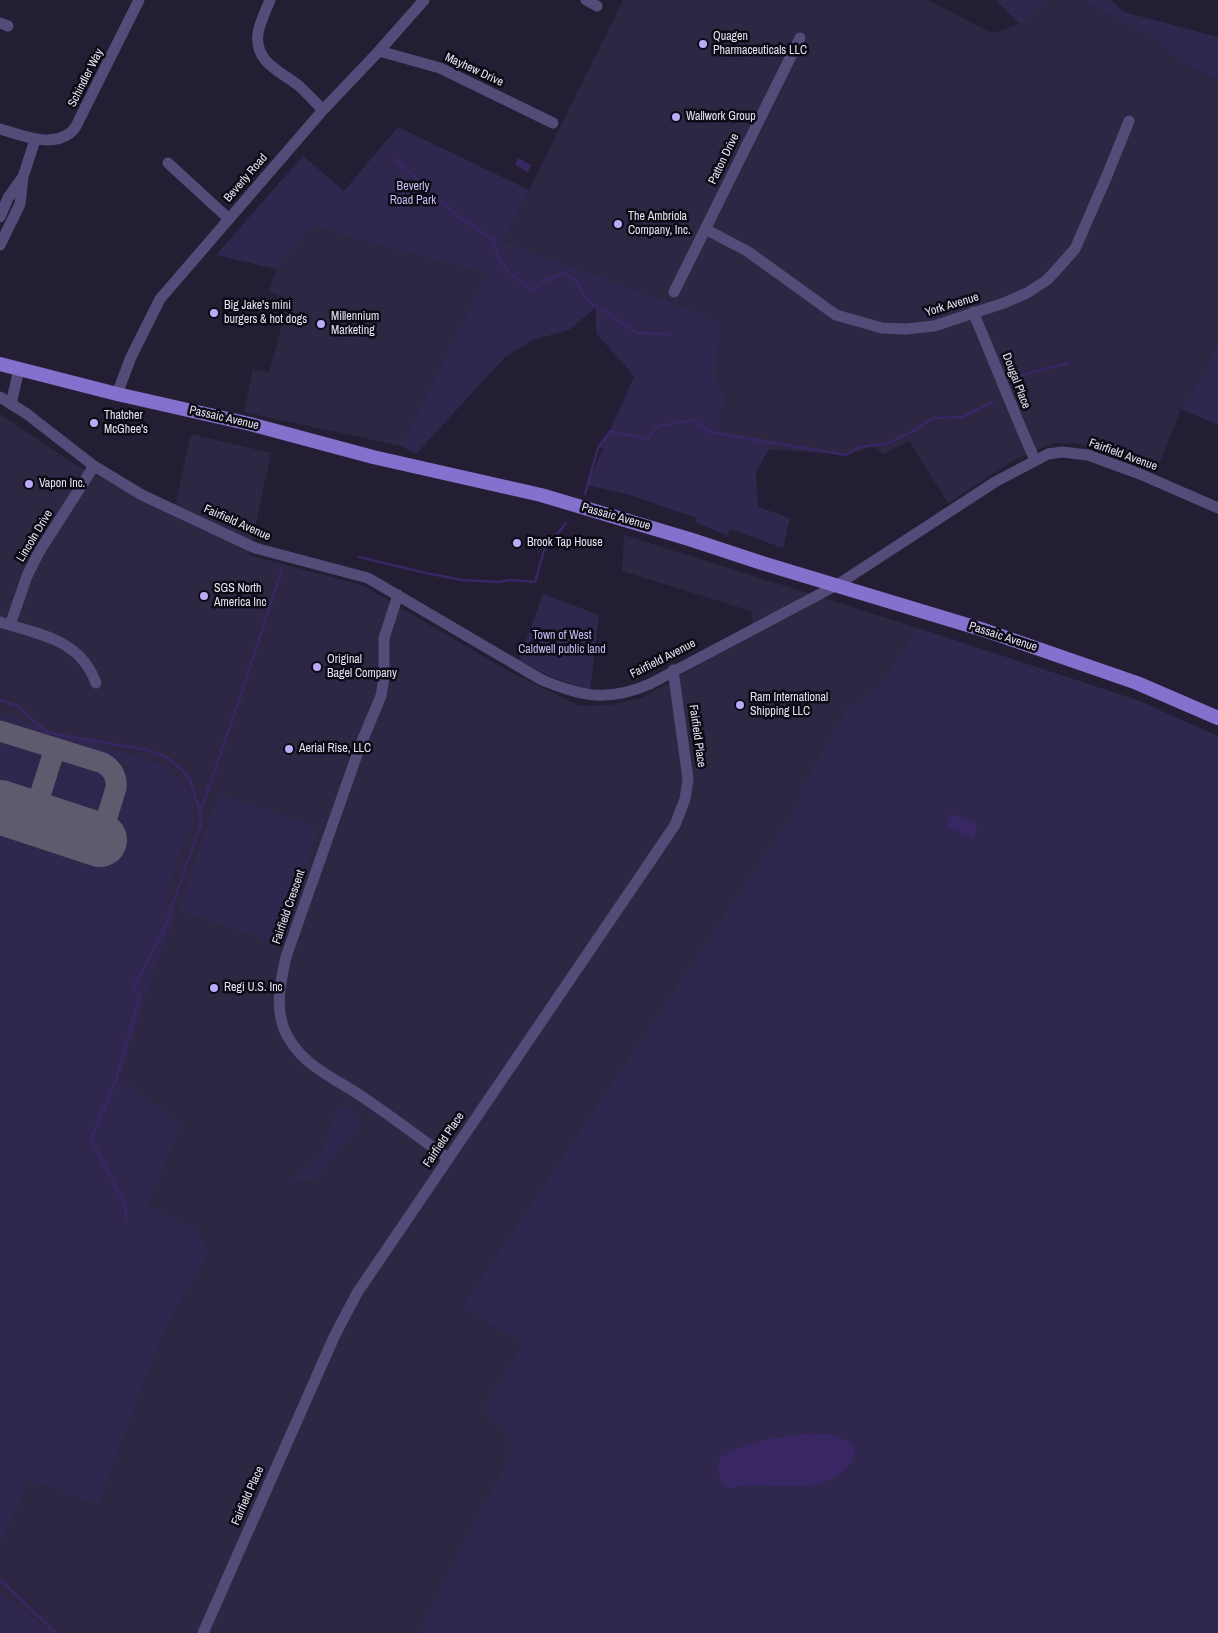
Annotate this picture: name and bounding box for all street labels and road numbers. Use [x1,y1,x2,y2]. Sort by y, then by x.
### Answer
street label: Schindler Way [65,46,107,110]
street label: Mayhew Drive [442,50,506,90]
street label: Patton Drive [706,131,742,187]
street label: Beverly Road [221,151,271,205]
street label: York Avenue [923,290,981,320]
street label: Dougal Place [999,351,1033,411]
street label: Passaic Avenue [188,403,260,433]
street label: Fairfield Avenue [1087,436,1159,474]
street label: Passaic Avenue [580,500,652,534]
street label: Fairfield Avenue [201,502,273,544]
street label: Lincoln Drive [14,507,56,565]
street label: Passaic Avenue [967,619,1039,655]
street label: Fairfield Avenue [628,636,698,682]
street label: Fairfield Place [685,704,709,768]
street label: Fairfield Crescent [270,868,308,946]
street label: Fairfield Place [420,1110,468,1170]
street label: Fairfield Place [229,1464,267,1528]

